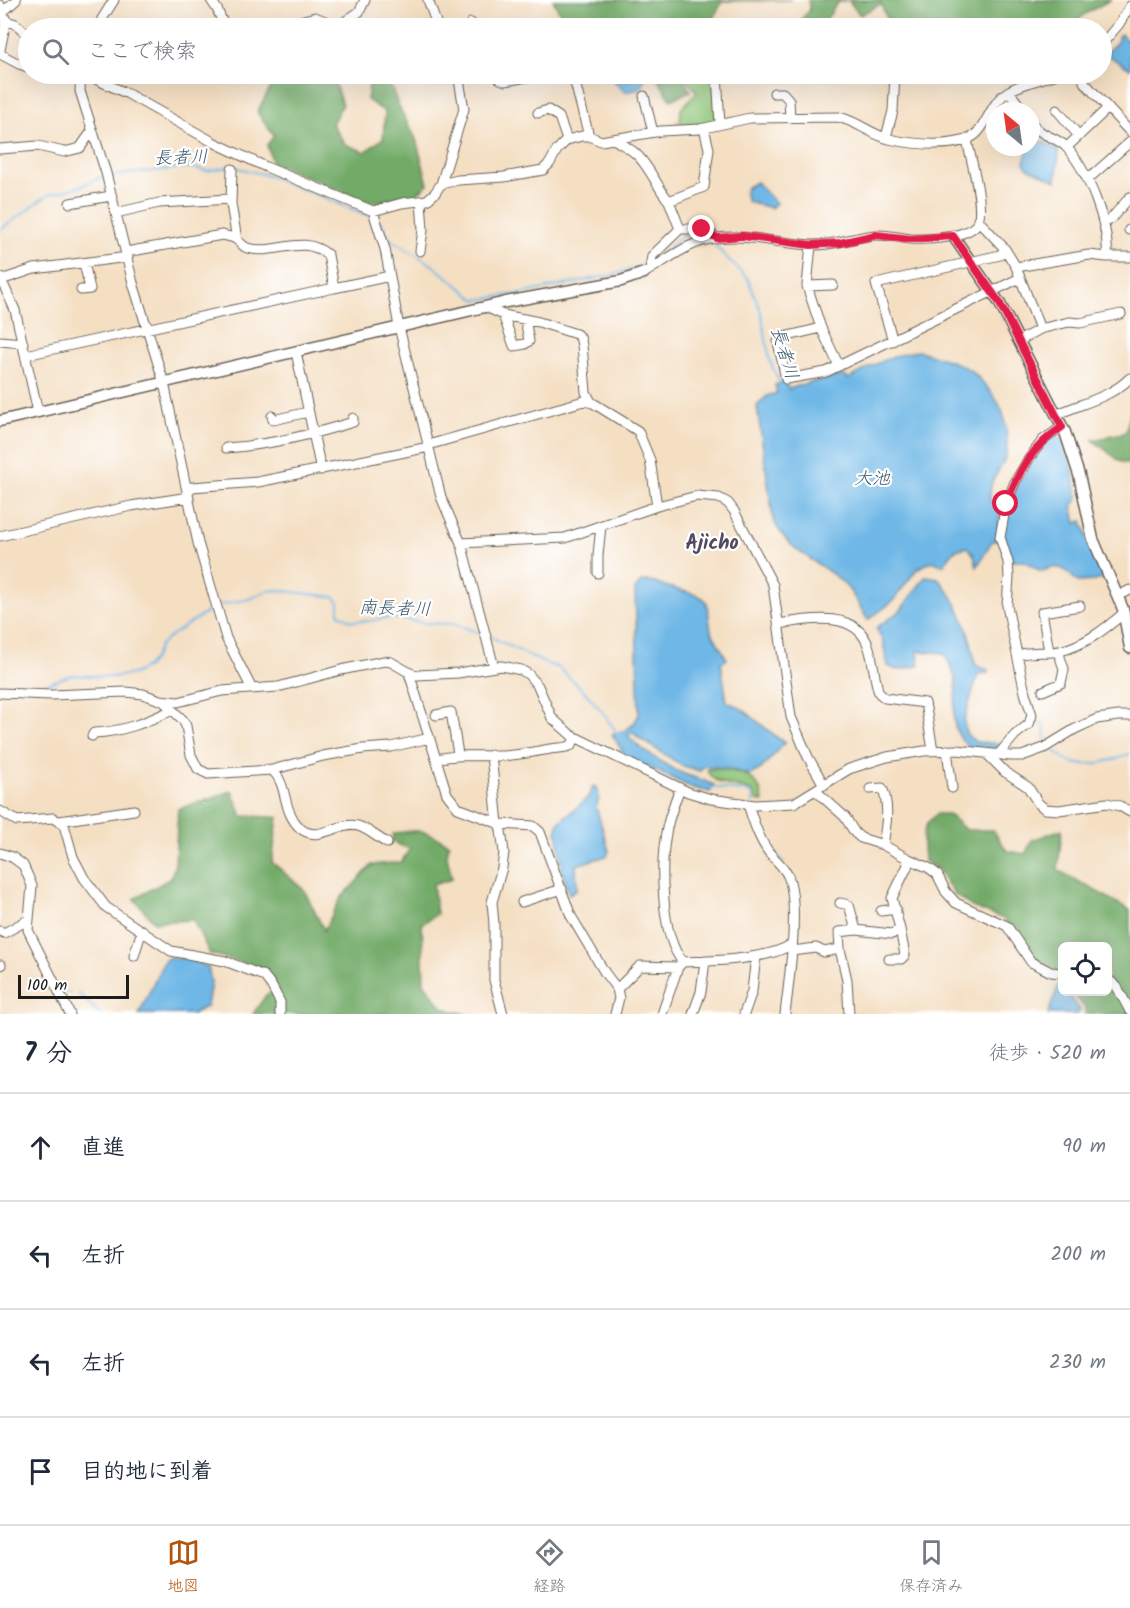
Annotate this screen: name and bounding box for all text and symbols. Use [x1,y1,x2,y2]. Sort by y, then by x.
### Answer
search box [18,18,1112,84]
icon: search [39,35,72,68]
text: ここで検索 [87,35,197,70]
north arrow [986,102,1040,156]
water label: 長者川 [154,143,209,174]
route end [688,215,714,241]
water label: 長者川 [762,323,805,383]
water label: 大池 [854,465,891,494]
route start [992,490,1018,516]
district label: Ajicho [685,528,739,560]
water label: 南長者川 [358,594,431,625]
map controls [1058,942,1112,996]
button: locate [1058,942,1112,996]
scale bar [18,972,129,1000]
text: 100 m [27,973,67,998]
text: 7 分 [24,1033,72,1075]
text: 徒歩 · 520 m [989,1038,1106,1070]
icon: ahead [24,1131,57,1164]
text: 直進 [81,1131,125,1166]
text: 90 m [1062,1131,1106,1163]
icon: left [24,1239,57,1272]
text: 左折 [81,1239,125,1274]
text: 200 m [1050,1239,1106,1271]
icon: left [24,1347,57,1380]
text: 左折 [81,1347,125,1382]
text: 230 m [1049,1347,1106,1379]
icon: arrive [24,1455,57,1488]
text: 目的地に到着 [81,1455,213,1490]
tab: 地図 [167,1536,200,1599]
tab: 経路 [533,1536,566,1599]
tab: 保存済み [899,1536,963,1599]

